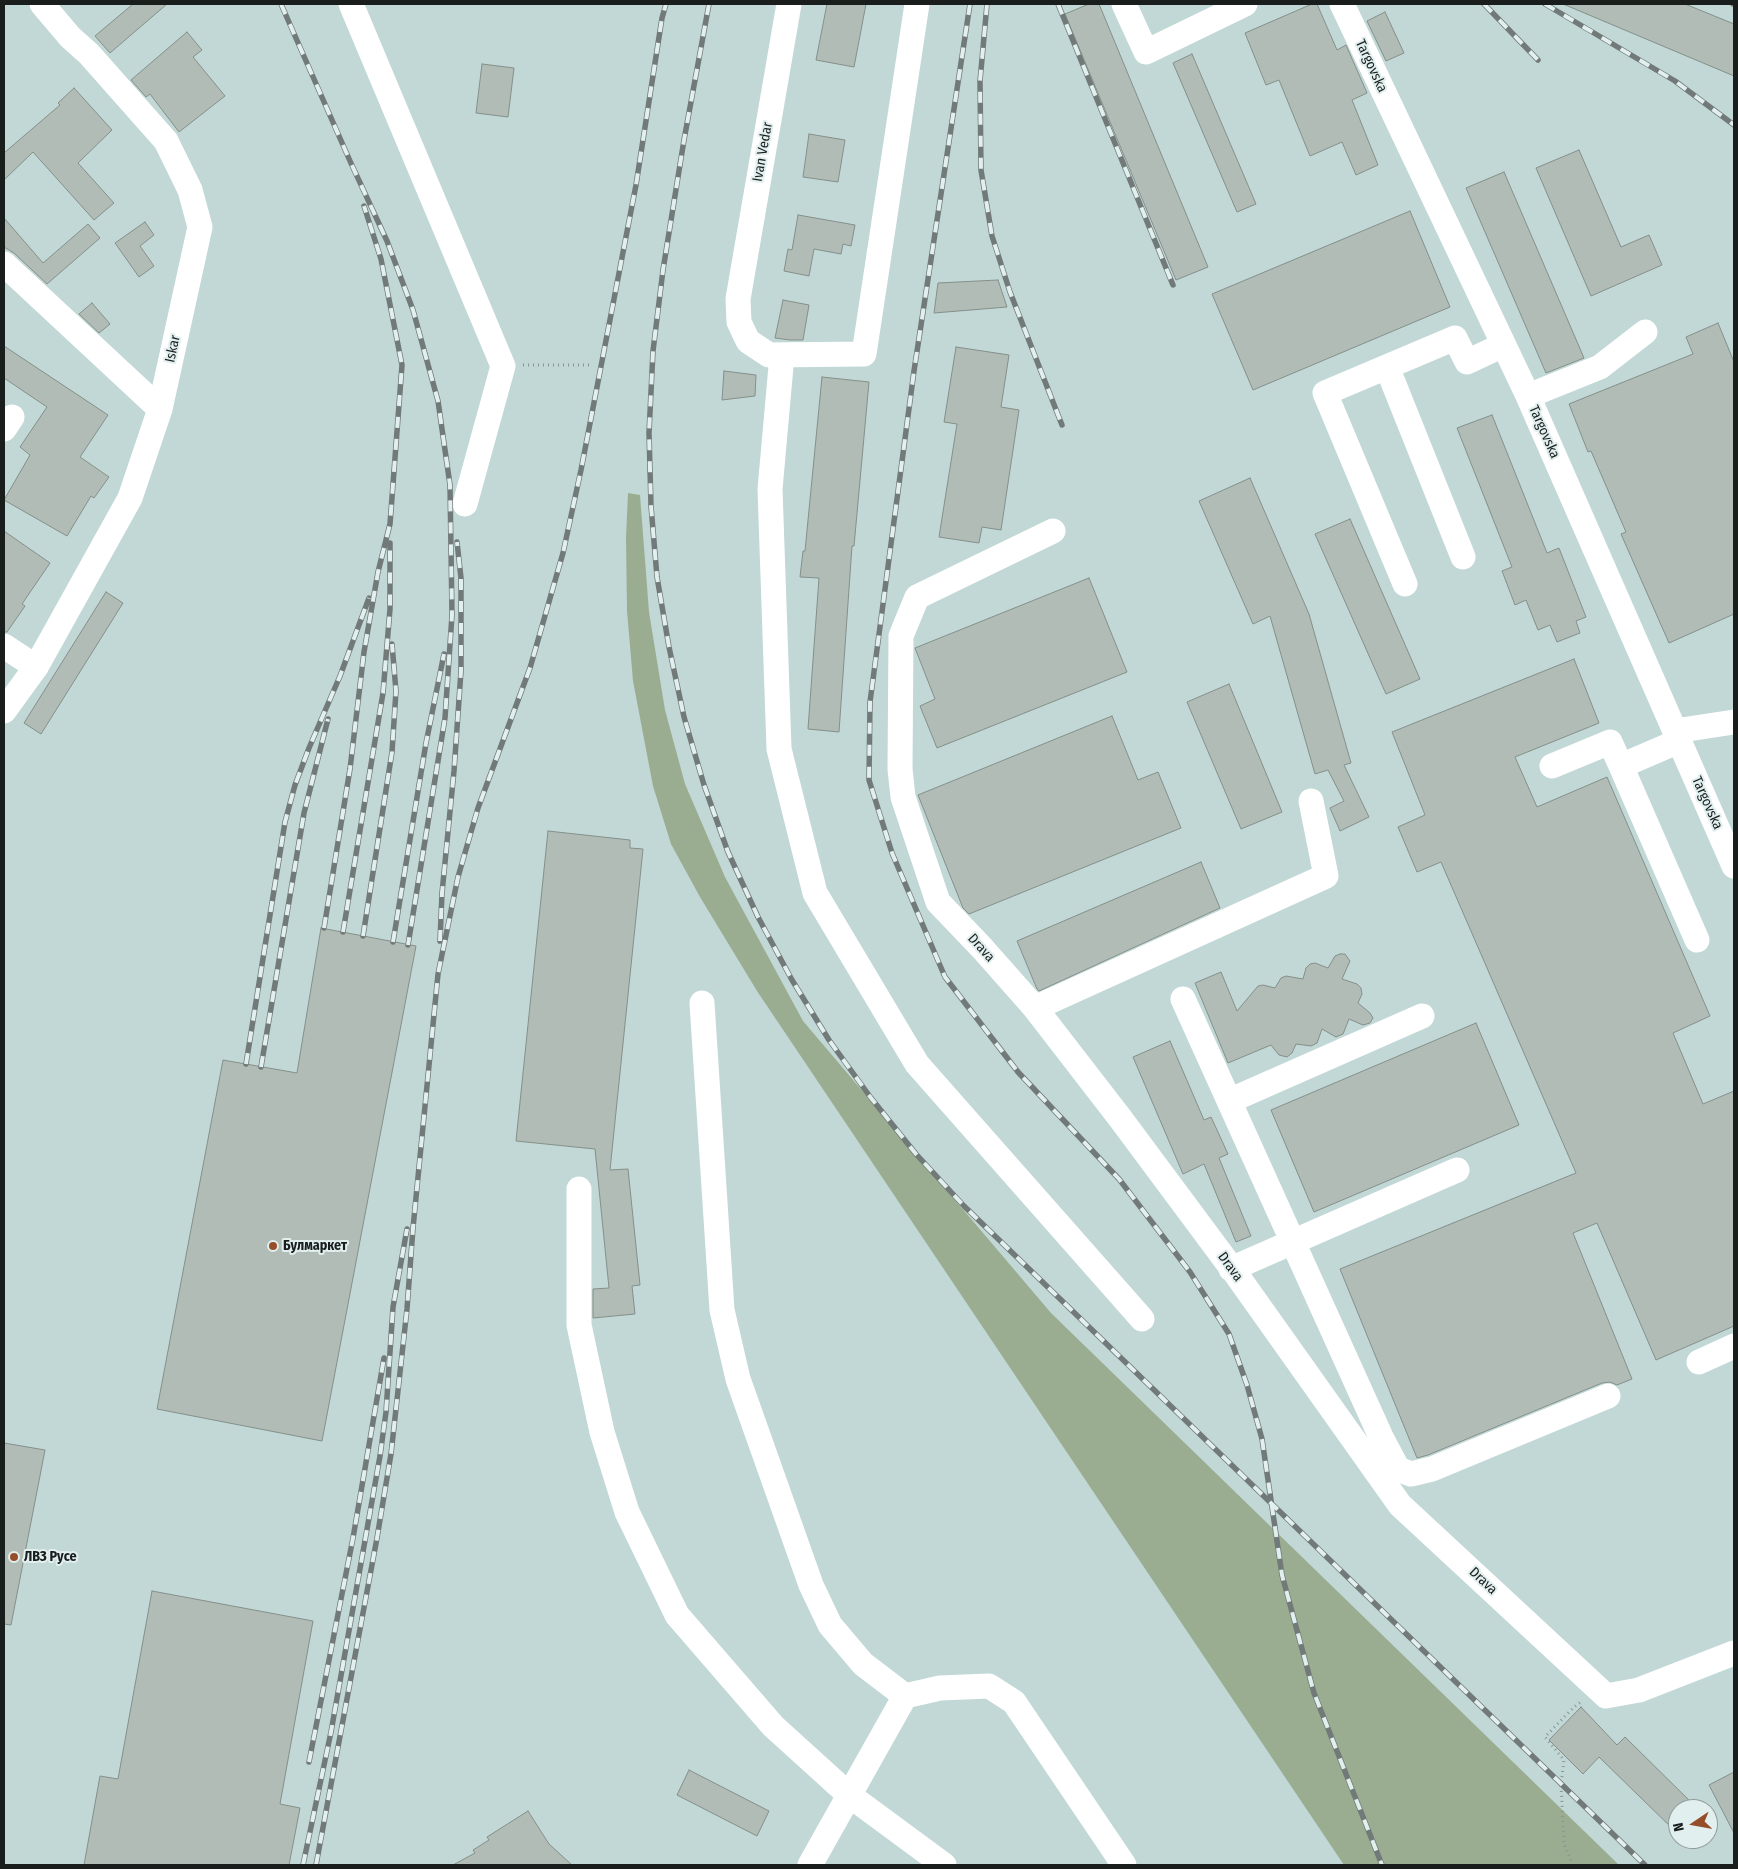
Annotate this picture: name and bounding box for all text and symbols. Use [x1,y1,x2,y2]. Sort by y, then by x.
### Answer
street label: Targovska [1351,37,1391,95]
street label: Ivan Vedar [750,121,776,183]
street label: Iskar [162,334,184,364]
street label: Targovska [1525,403,1563,461]
street label: Targovska [1688,774,1726,832]
street label: Drava [964,930,998,966]
place label: Булмаркет [283,1238,347,1254]
marker: Булмаркет [267,1240,279,1252]
street label: Drava [1214,1249,1246,1285]
place label: ЛВЗ Русе [24,1549,77,1565]
marker: ЛВЗ Русе [8,1551,20,1563]
street label: Drava [1466,1564,1500,1598]
north arrow [1668,1799,1718,1849]
text: N [1670,1821,1688,1833]

